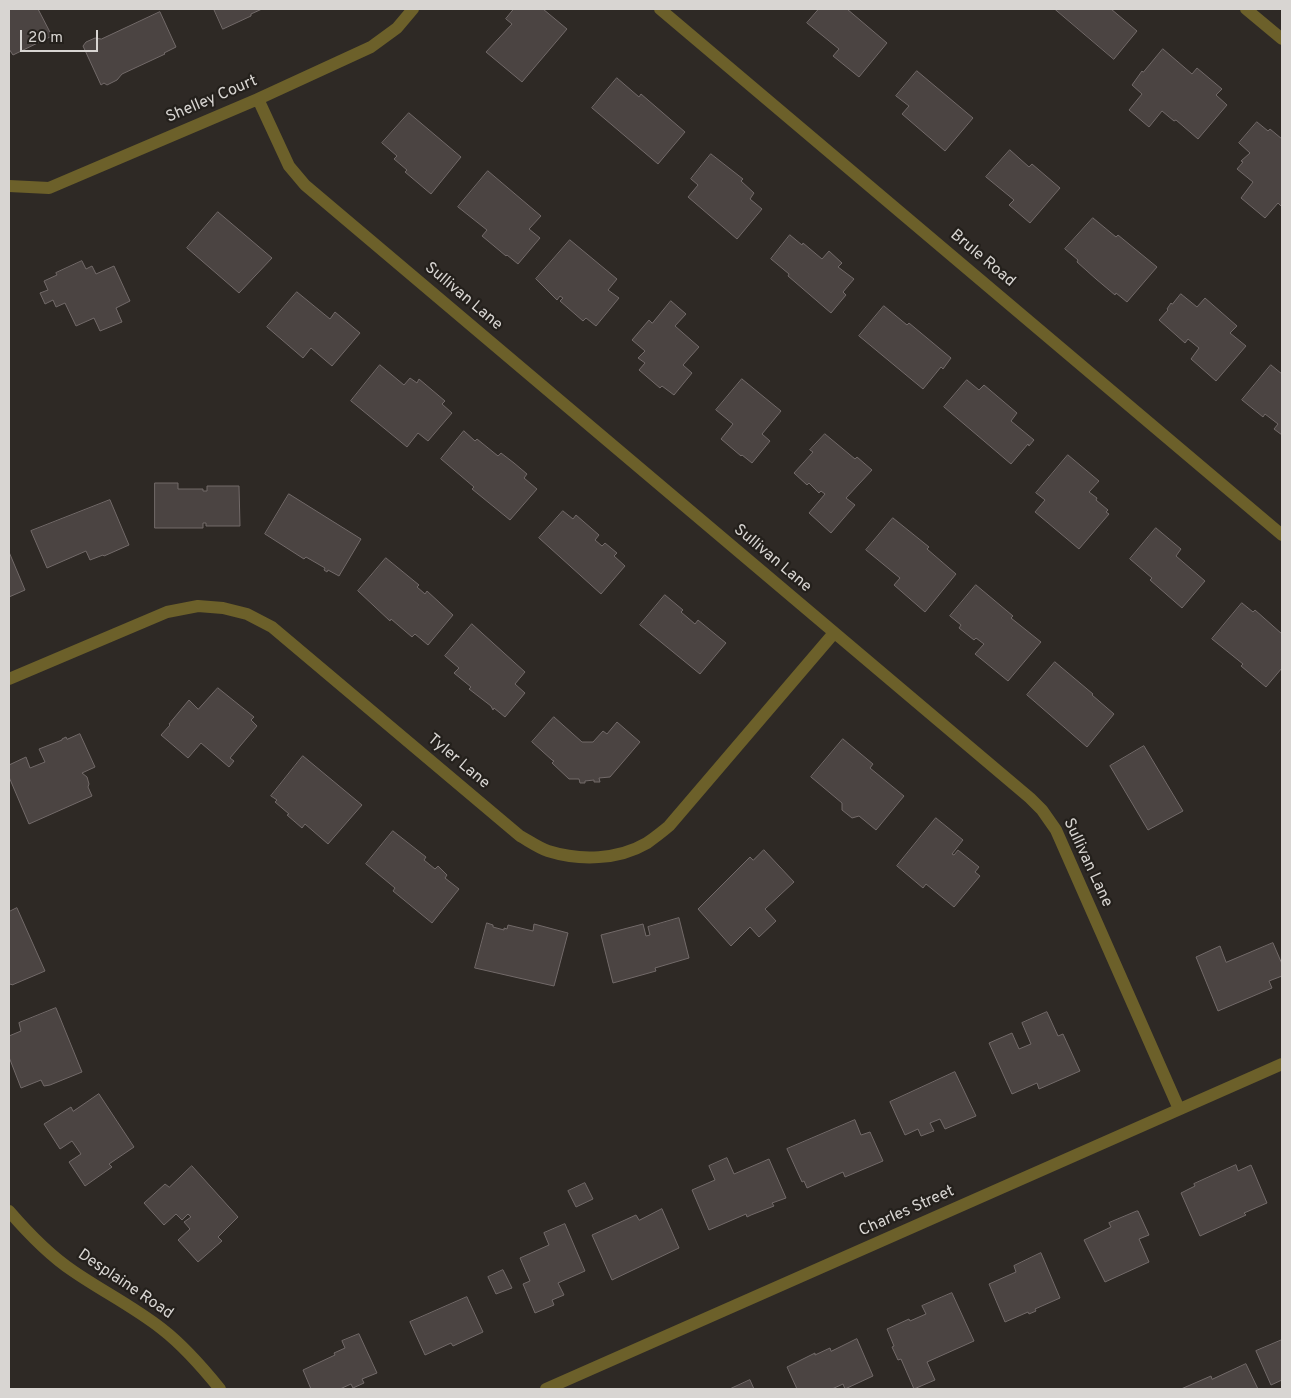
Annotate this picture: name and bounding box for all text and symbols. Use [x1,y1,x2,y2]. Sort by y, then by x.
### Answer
scale bar [22,20,100,52]
text: 20 m [28,29,63,48]
street label: Shelley Court [163,72,261,128]
street label: Brule Road [946,226,1018,292]
street label: Sullivan Lane [420,259,506,335]
street label: Sullivan Lane [729,521,815,597]
street label: Tyler Lane [423,730,493,794]
street label: Sullivan Lane [1058,816,1116,910]
street label: Charles Street [856,1182,958,1242]
street label: Desplaine Road [74,1246,176,1324]

